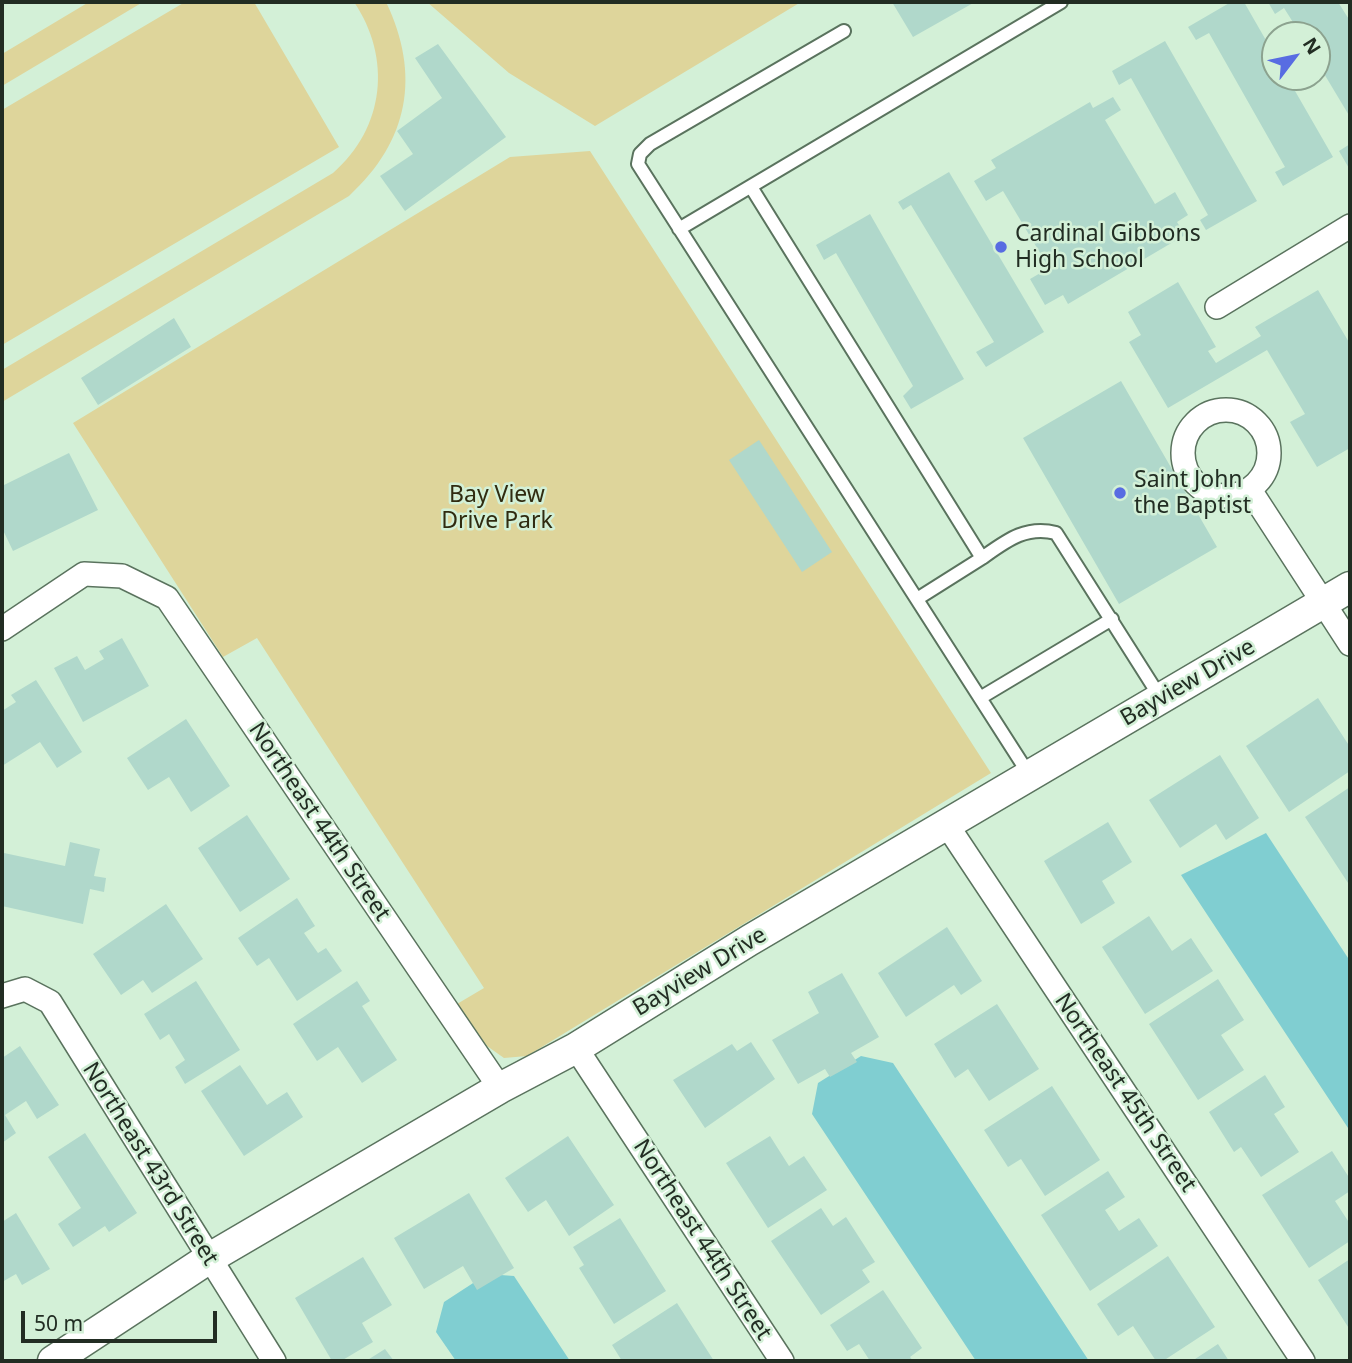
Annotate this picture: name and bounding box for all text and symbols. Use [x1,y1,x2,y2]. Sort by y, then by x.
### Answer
north arrow [1261,21,1331,91]
text: N [1297,32,1327,59]
place label: Cardinal Gibbons High School [1015,220,1201,274]
marker: Cardinal Gibbons High School [993,239,1009,255]
place label: Saint John the Baptist [1134,466,1251,520]
park label: Bay View Drive Park [441,481,553,535]
marker: Saint John the Baptist [1112,485,1128,501]
street label: Bayview Drive [1116,633,1260,733]
street label: Northeast 44th Street [242,717,396,927]
street label: Bayview Drive [628,921,772,1023]
street label: Northeast 45th Street [1048,988,1202,1198]
street label: Northeast 43rd Street [76,1057,224,1271]
street label: Northeast 44th Street [627,1135,777,1345]
scale bar [24,1296,220,1340]
text: 50 m [34,1309,83,1337]

